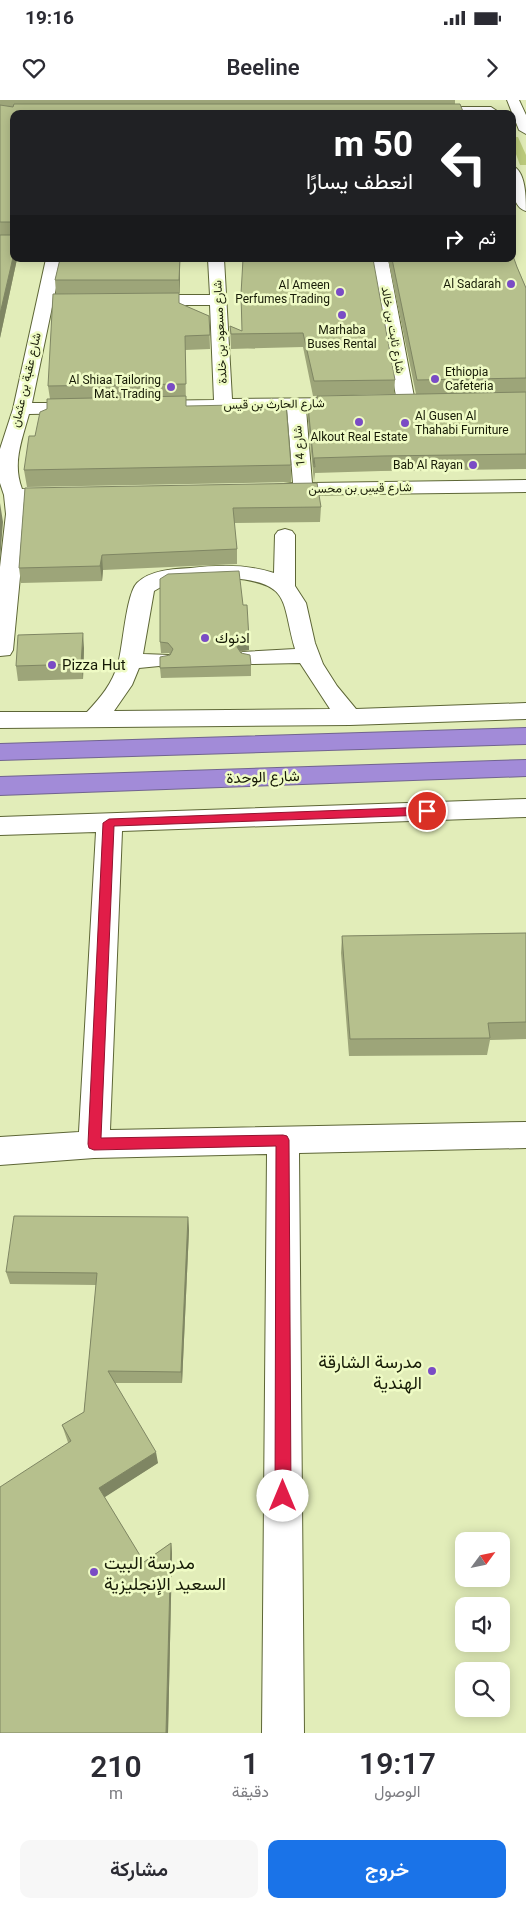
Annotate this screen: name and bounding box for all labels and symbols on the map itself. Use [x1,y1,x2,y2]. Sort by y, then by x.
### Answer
place label: Al Sadarah [443,277,501,291]
place label: Al Ameen Perfumes Trading [235,278,330,306]
marker: Al Sadarah [505,278,517,290]
street label: شارع مسعود بن خلدة [210,280,232,384]
street label: شارع ثابت بن خالد [376,285,408,375]
marker: Al Ameen Perfumes Trading [334,286,346,298]
marker: Marhaba Buses Rental [336,309,348,321]
place label: Marhaba Buses Rental [307,323,377,351]
street label: شارع عقبة بن عثمان [8,331,46,429]
place label: Ethiopia Cafeteria [445,365,494,393]
place label: Al Shiaa Tailoring Mat. Trading [69,373,161,401]
marker: Ethiopia Cafeteria [429,373,441,385]
marker: Al Shiaa Tailoring Mat. Trading [165,381,177,393]
street label: شارع الحارث بن قيس [223,396,325,414]
place label: Al Gusen Al Thahabi Furniture [415,409,509,437]
marker: Alkout Real Estate [353,416,365,428]
marker: Al Gusen Al Thahabi Furniture [399,417,411,429]
street label: شارع 14 [290,425,310,467]
place label: Alkout Real Estate [310,430,408,444]
place label: Bab Al Rayan [393,458,463,472]
marker: Bab Al Rayan [467,459,479,471]
street label: شارع قيس بن محسن [308,480,412,498]
place label: ادنوك [215,629,250,647]
marker: ادنوك [199,632,211,644]
place label: Pizza Hut [62,656,126,674]
marker: Pizza Hut [46,659,58,671]
street label: شارع الوحدة [226,767,300,789]
pin [406,790,448,832]
place label: مدرسة الشارقة الهندية [318,1351,422,1394]
marker: مدرسة الشارقة الهندية [426,1365,438,1377]
position arrow [256,1469,308,1521]
north arrow [455,1532,510,1588]
place label: مدرسة البيت السعيد الإنجليزية [104,1552,226,1596]
marker: مدرسة البيت السعيد الإنجليزية [88,1566,100,1578]

